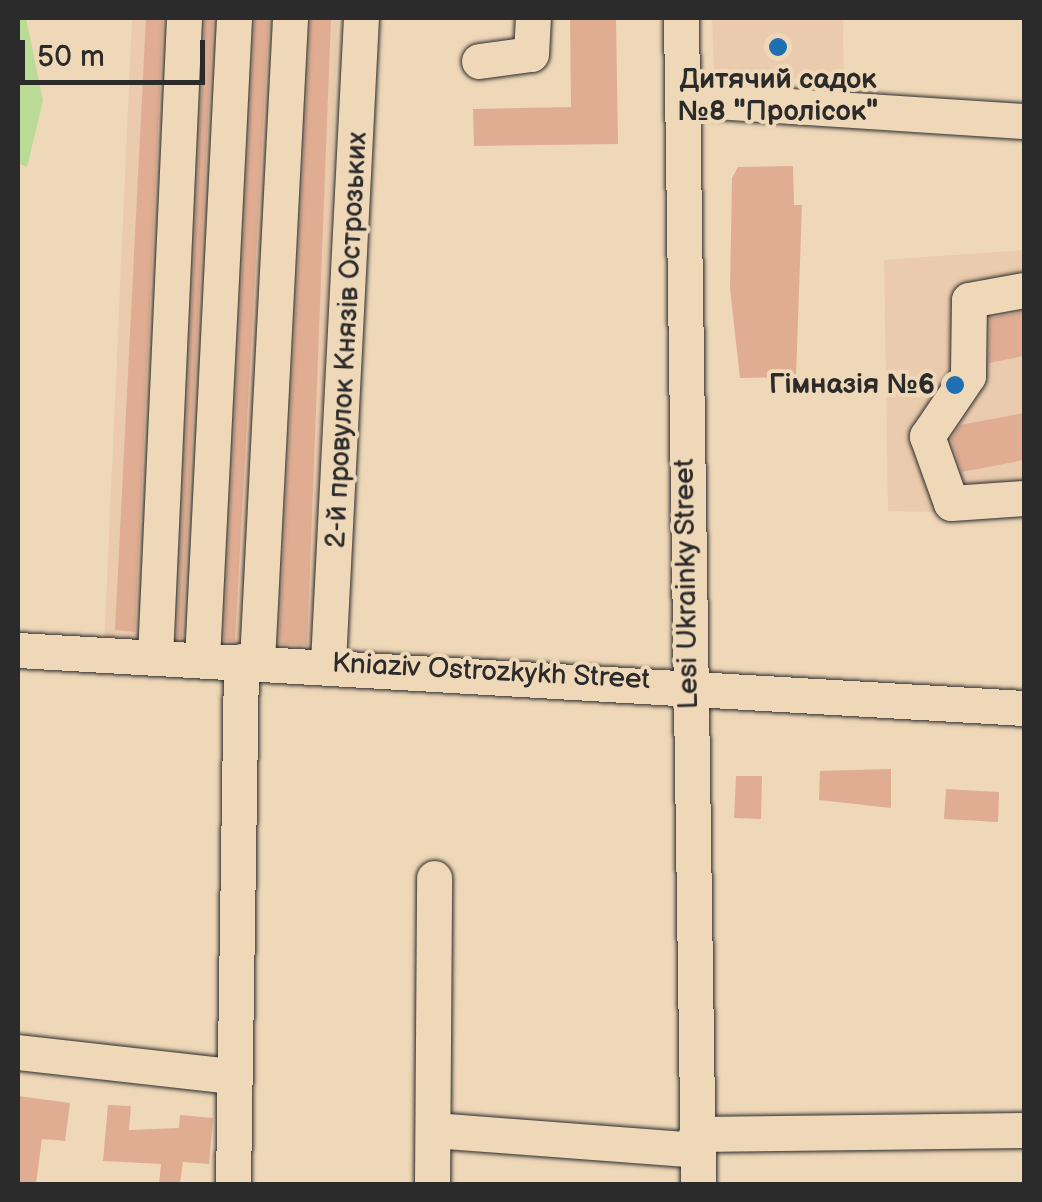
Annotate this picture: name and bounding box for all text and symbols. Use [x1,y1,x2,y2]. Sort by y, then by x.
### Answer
scale bar [25,20,210,82]
marker: Дитячий садок №8 "Пролісок" [767,36,789,58]
text: 50 m [37,39,105,75]
place label: Дитячий садок №8 "Пролісок" [678,63,878,129]
street label: 2-й провулок Князів Острозьких [319,131,375,549]
place label: Гімназія №6 [769,368,935,402]
marker: Гімназія №6 [944,374,966,396]
street label: Lesi Ukrainky Street [668,457,706,711]
street label: Kniaziv Ostrozkykh Street [331,647,651,697]

